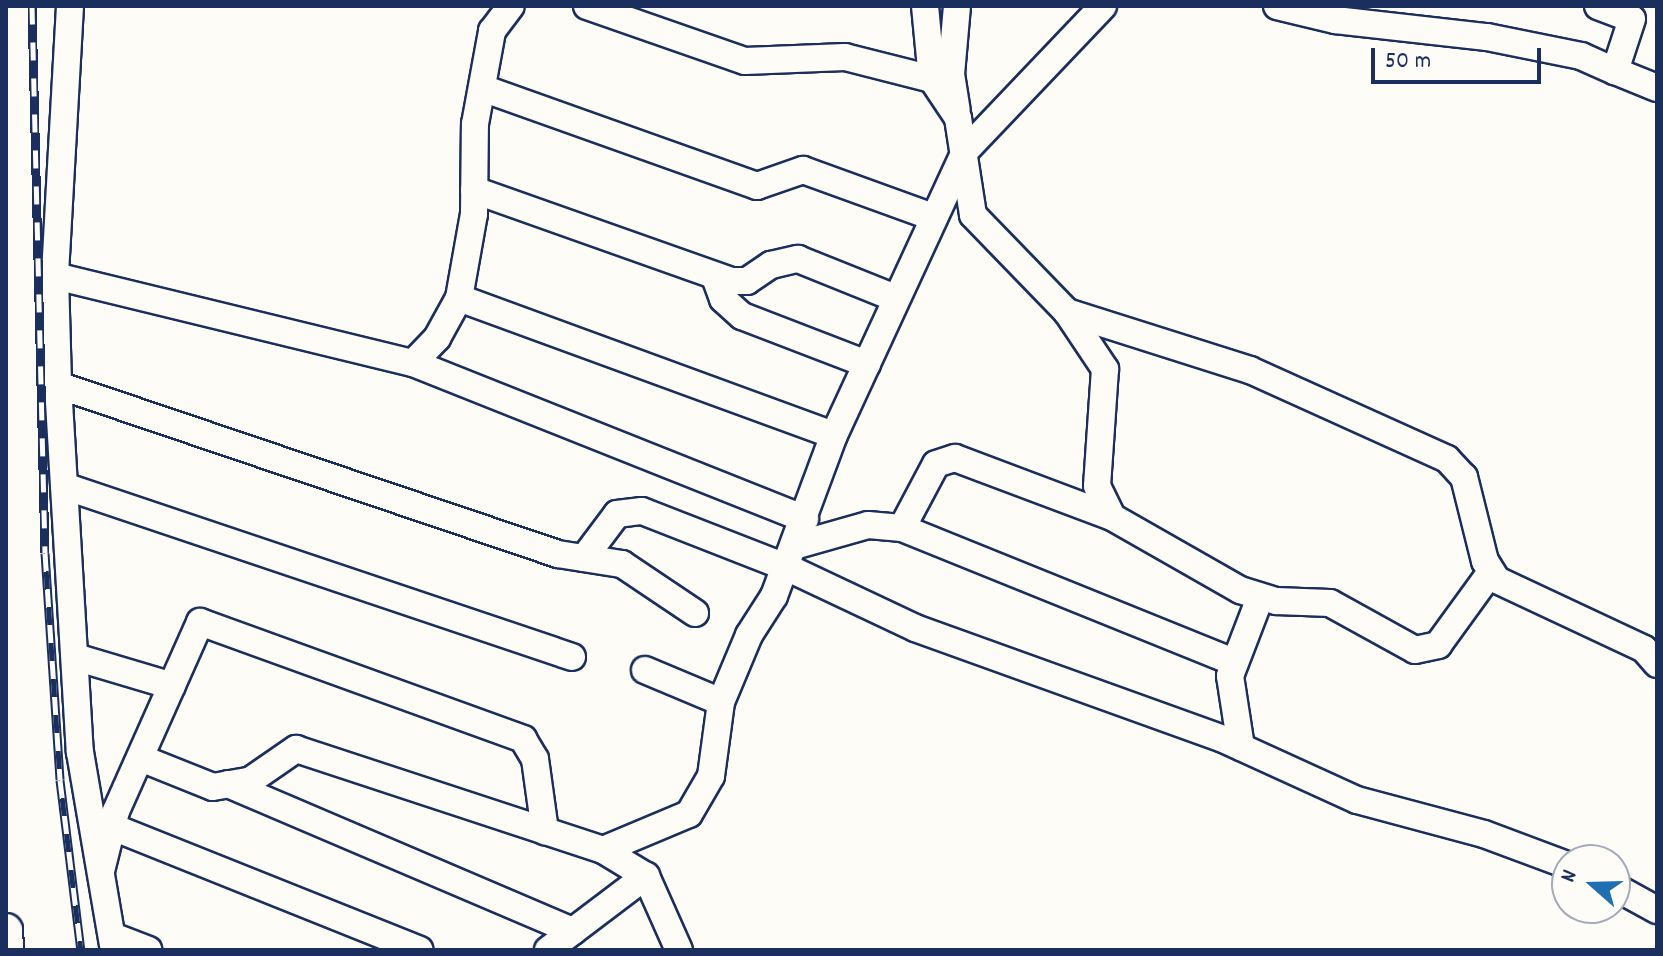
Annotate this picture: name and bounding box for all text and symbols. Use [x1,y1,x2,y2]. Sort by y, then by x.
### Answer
scale bar [1375,32,1545,82]
text: 50 m [1385,45,1431,79]
north arrow [1551,844,1631,924]
text: N [1553,866,1586,887]

